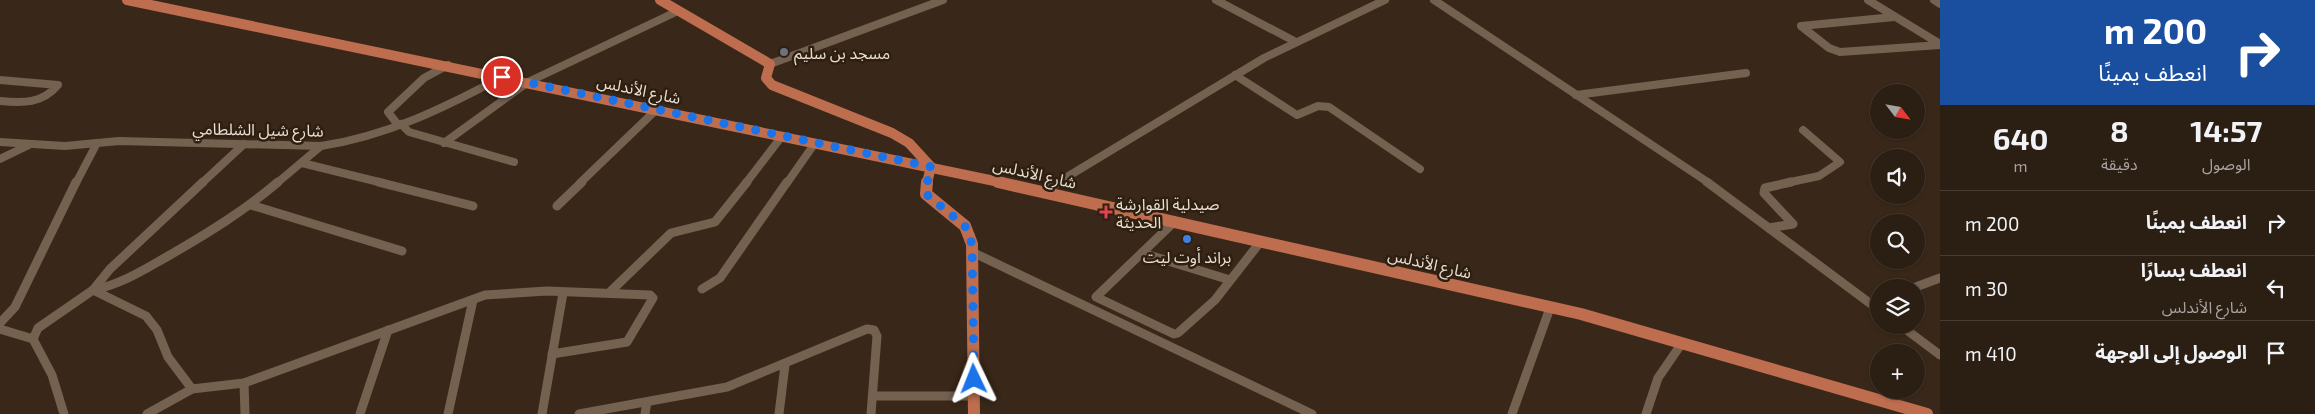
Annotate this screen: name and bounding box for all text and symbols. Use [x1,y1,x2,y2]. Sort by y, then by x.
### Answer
text: 200 m [2104,9,2207,51]
icon: right [2225,20,2290,85]
place label: مسجد بن سليم [794,43,890,66]
marker: مسجد بن سليم [778,46,790,58]
pin [481,56,523,98]
text: انعطف يمينًا [2098,59,2207,85]
icon: arrive [488,63,516,91]
street label: شارع الأندلس [595,71,683,111]
north arrow [1870,84,1925,139]
map controls [1870,84,1925,399]
text: 8 [2110,112,2129,148]
text: 14:57 [2190,112,2262,148]
street label: شارع شيل الشلطامي [192,118,324,144]
text: 640 [1993,120,2048,156]
button: sound [1870,149,1925,204]
street label: شارع الأندلس [990,154,1079,196]
text: دقيقة [2101,154,2138,173]
text: الوصول [2202,154,2251,173]
text: m [2014,156,2028,175]
place label: صيدلية القوارشة الحديثة [1116,194,1219,231]
marker: صيدلية القوارشة الحديثة [1100,206,1112,218]
icon: right [2262,209,2290,237]
text: انعطف يمينًا [2146,210,2247,233]
text: 200 m [1965,212,2020,235]
button: search [1870,214,1925,269]
marker: براند أوت ليت [1181,233,1193,245]
street label: شارع الأندلس [1385,244,1474,286]
place label: براند أوت ليت [1143,247,1231,267]
text: انعطف يسارًا [2141,258,2247,281]
icon: left [2262,274,2290,302]
text: 30 m [1965,277,2008,300]
button: layers [1870,279,1925,334]
text: شارع الأندلس [2162,297,2247,316]
icon: arrive [2262,339,2290,367]
text: الوصول إلى الوجهة [2095,340,2247,363]
text: 410 m [1965,342,2017,365]
button: + [1870,344,1925,399]
position arrow [947,352,999,404]

